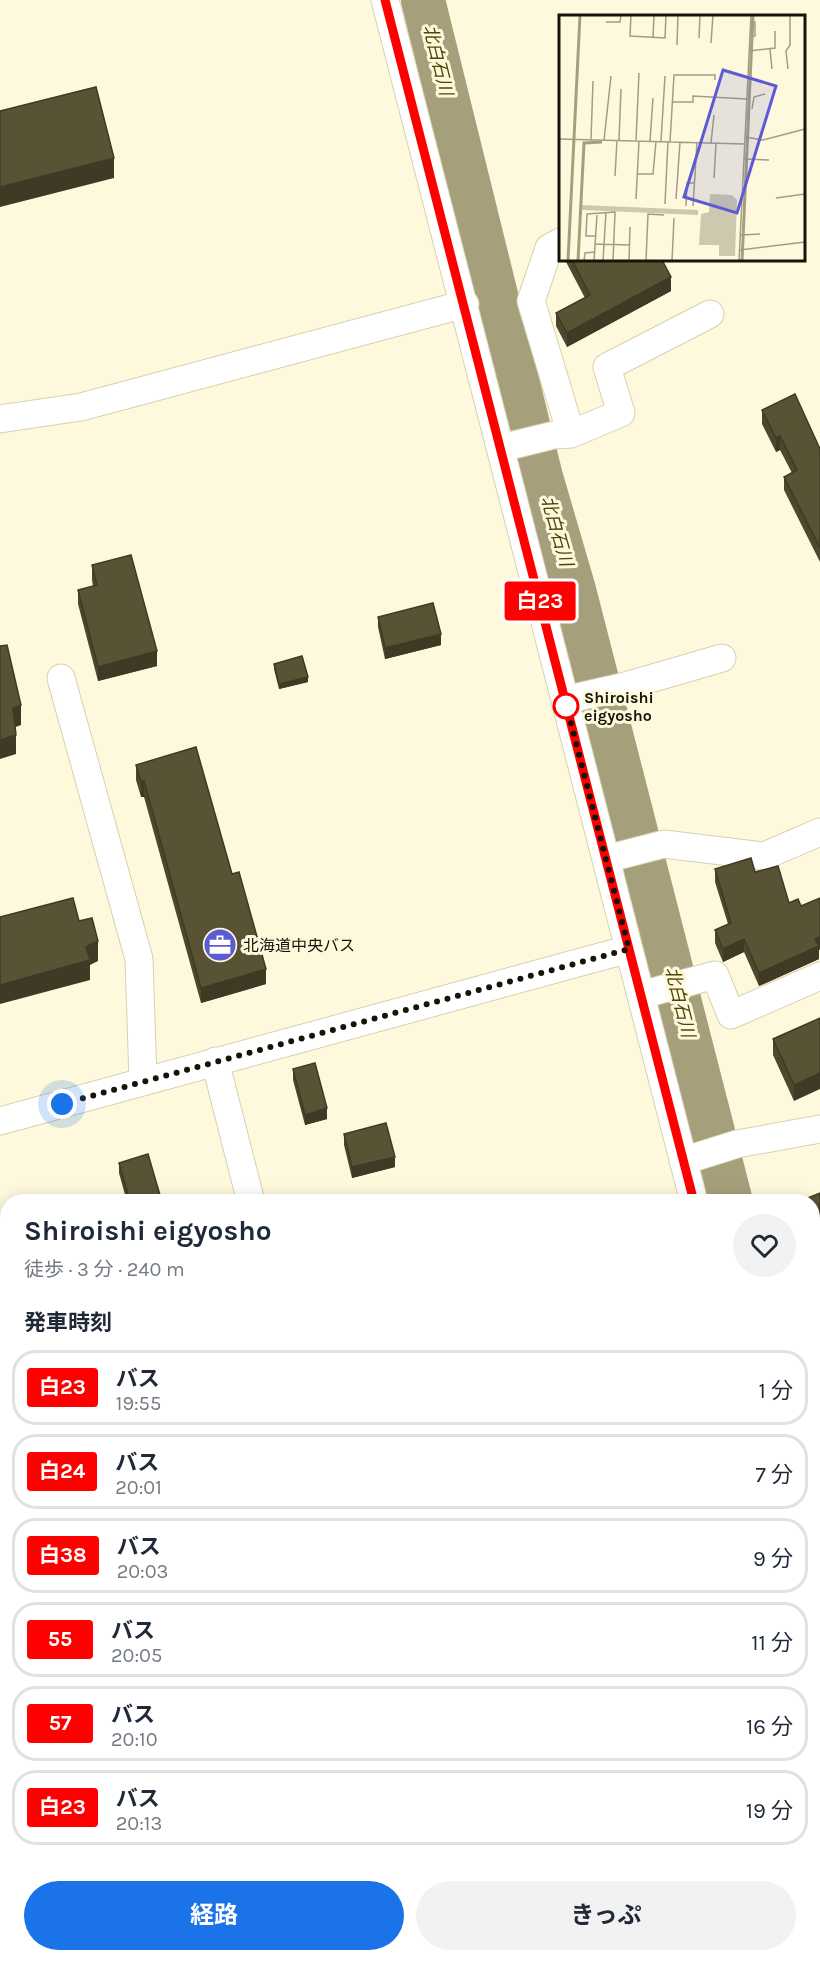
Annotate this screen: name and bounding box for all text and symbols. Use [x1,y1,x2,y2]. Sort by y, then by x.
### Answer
inset map [559,15,805,261]
water label: 北白石川 [419,22,458,100]
water label: 北白石川 [537,493,578,571]
line badge: 白23 [506,582,574,620]
text: 白23 [517,589,563,613]
place label: Shiroishi eigyosho [584,688,654,725]
marker: Shiroishi eigyosho [553,693,579,719]
office icon: 北海道中央バス [202,927,238,963]
place label: 北海道中央バス [243,936,355,955]
water label: 北白石川 [661,964,700,1042]
your location [47,1089,77,1119]
text: Shiroishi eigyosho [24,1214,272,1247]
button: heart [733,1214,796,1277]
text: 徒歩 · 3 分 · 240 m [24,1258,185,1281]
text: 発車時刻 [24,1310,112,1336]
text: バス [116,1366,160,1392]
text: 白23 [39,1375,86,1399]
text: 1 分 [759,1378,793,1404]
text: 19:55 [116,1392,161,1415]
text: バス [115,1450,159,1476]
text: 白24 [39,1459,85,1483]
text: 7 分 [755,1462,793,1488]
text: 20:01 [115,1476,162,1499]
text: バス [117,1534,161,1560]
text: 白38 [39,1543,87,1567]
text: 9 分 [753,1546,793,1572]
text: 20:03 [117,1560,168,1583]
text: バス [111,1618,155,1644]
text: 55 [48,1627,72,1651]
text: 11 分 [751,1630,793,1656]
text: 20:05 [111,1644,162,1667]
text: バス [111,1702,155,1728]
text: 57 [49,1711,71,1735]
text: 16 分 [746,1714,793,1740]
text: 20:10 [111,1728,158,1751]
text: バス [116,1786,160,1812]
text: 白23 [39,1795,86,1819]
text: 19 分 [746,1798,793,1824]
text: 20:13 [116,1812,162,1835]
button: 経路 [24,1881,404,1950]
button: きっぷ [416,1881,796,1950]

